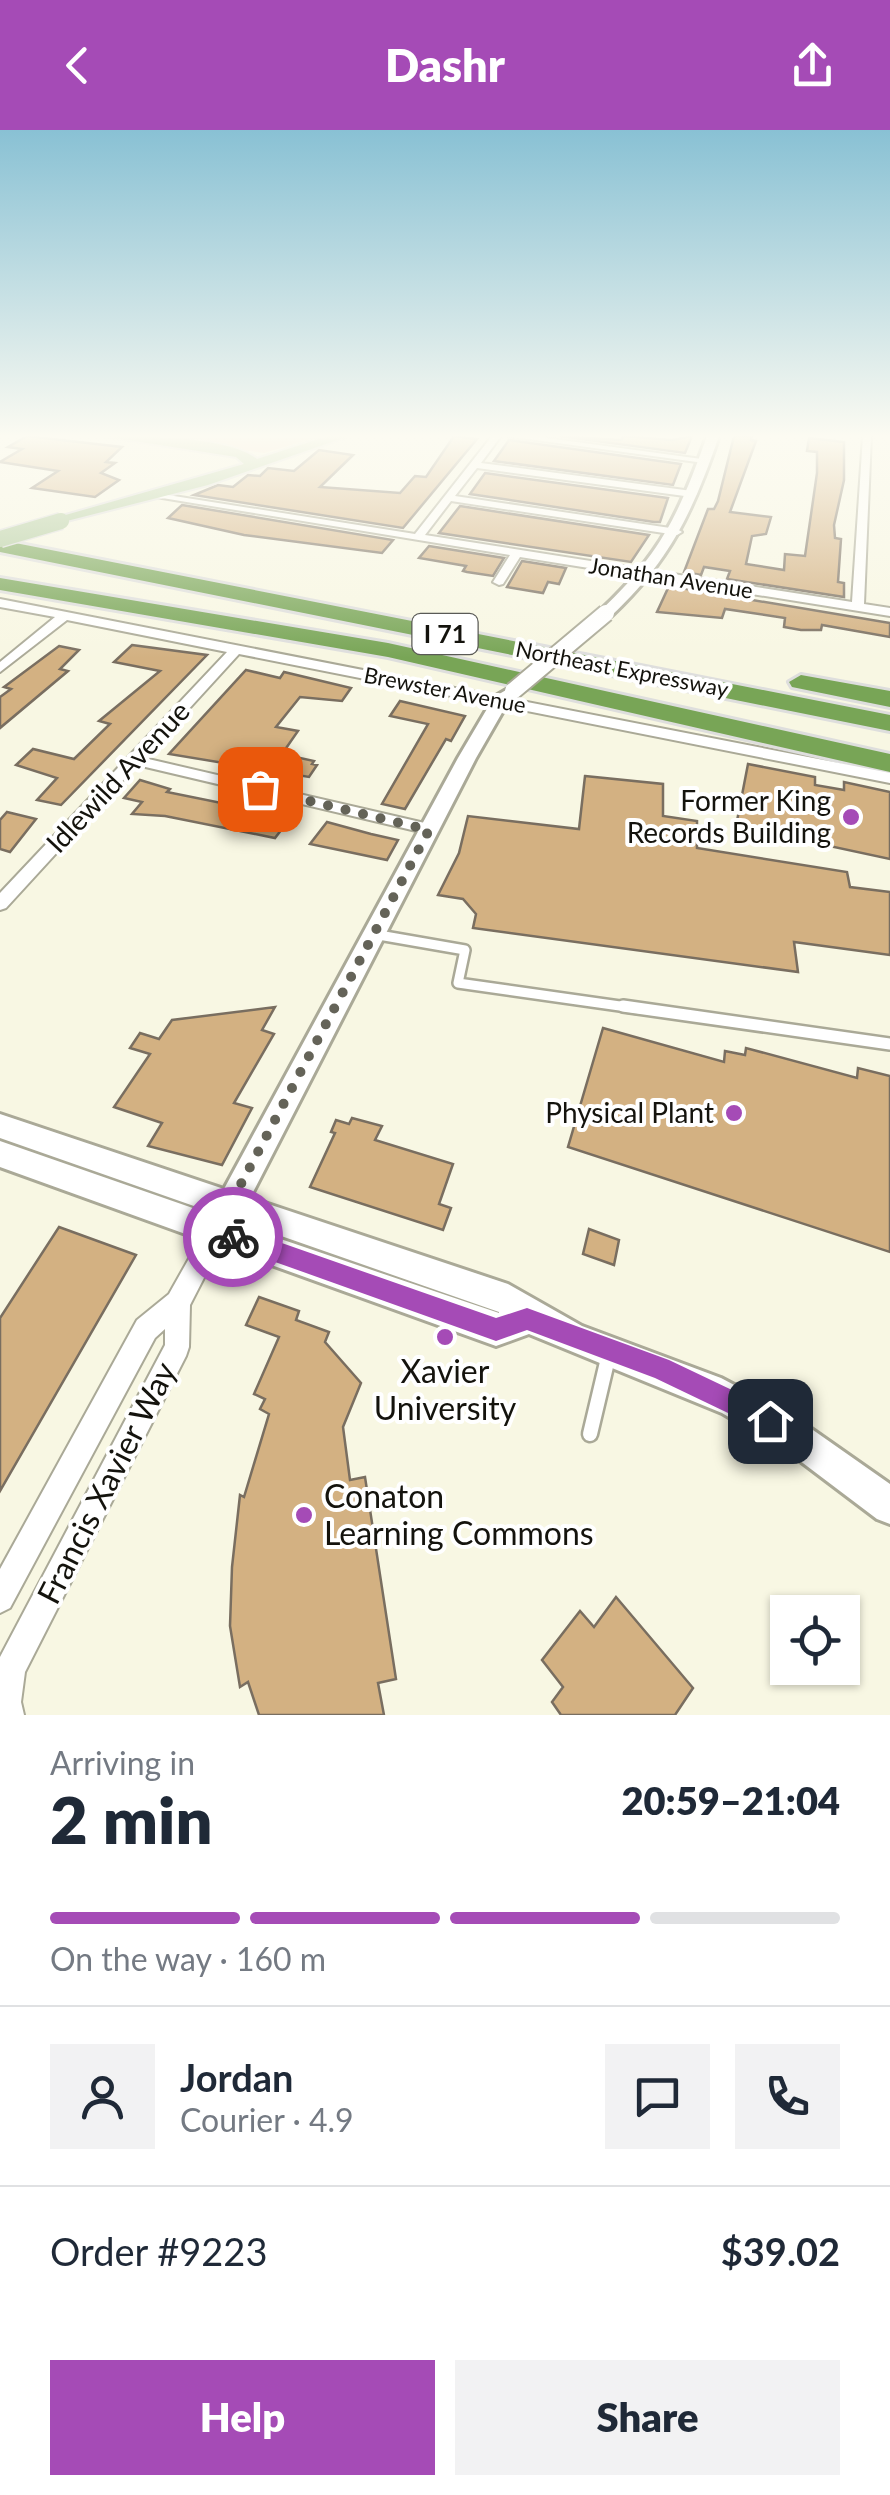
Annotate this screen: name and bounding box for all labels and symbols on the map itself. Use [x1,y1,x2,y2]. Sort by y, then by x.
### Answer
street label: Jonathan Avenue [587,551,755,604]
road number: I 71 [412,614,478,654]
street label: Northeast Expressway [513,635,731,703]
street label: Brewster Avenue [362,661,528,718]
street label: Idlewild Avenue [39,694,196,859]
pin [218,747,303,832]
place label: Former King Records Building [627,783,831,849]
marker: Former King Records Building [840,806,862,828]
place label: Physical Plant [545,1095,714,1129]
marker: Physical Plant [723,1102,745,1124]
courier [183,1187,283,1287]
marker: Xavier University [434,1326,456,1348]
place label: Xavier University [374,1351,517,1427]
street label: Francis Xavier Way [28,1354,184,1610]
pin [728,1379,813,1464]
place label: Conaton Learning Commons [324,1476,594,1552]
marker: Conaton Learning Commons [293,1504,315,1526]

